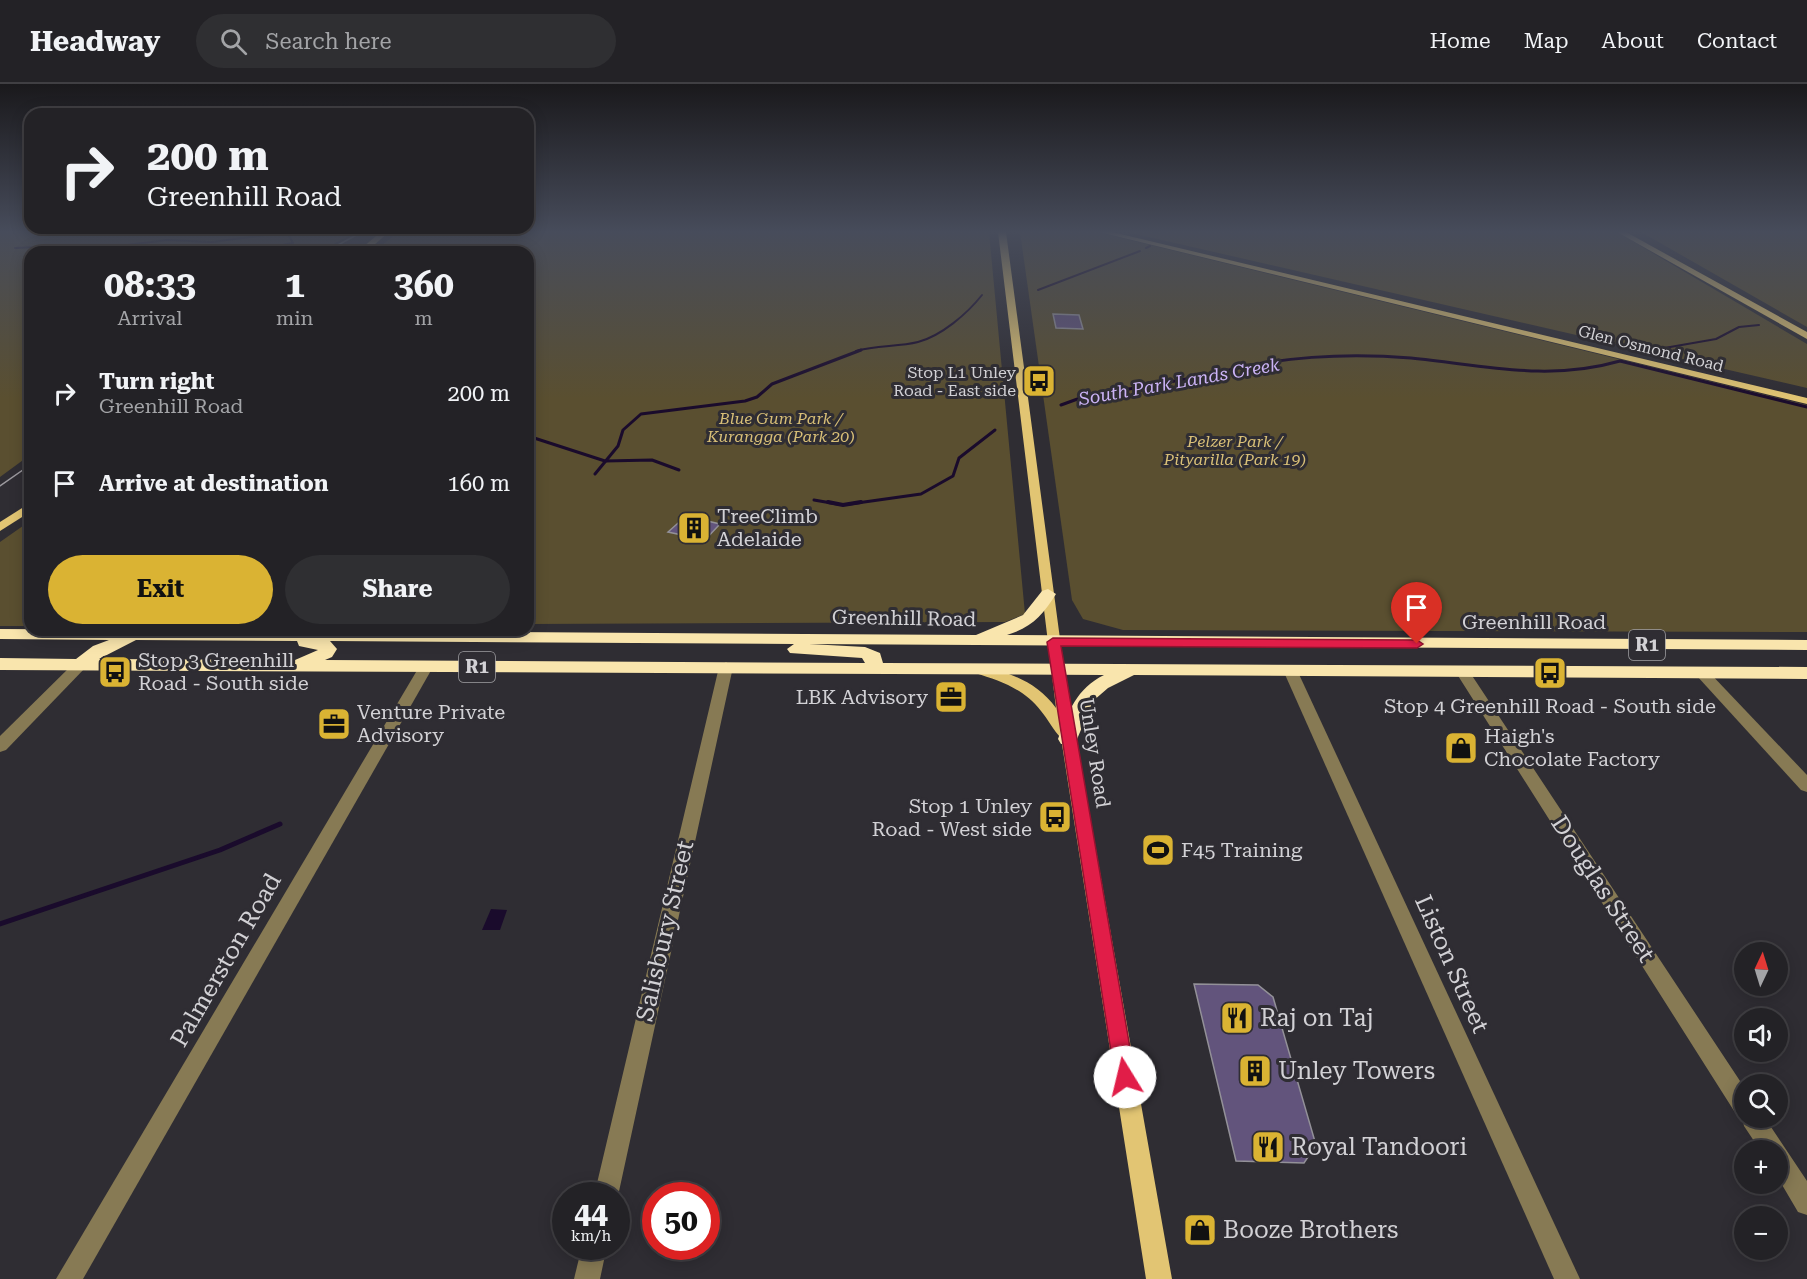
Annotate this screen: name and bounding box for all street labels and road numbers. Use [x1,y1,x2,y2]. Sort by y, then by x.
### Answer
street label: Glen Osmond Road [1576,321,1726,376]
street label: Greenhill Road [832,605,976,631]
street label: Greenhill Road [1462,610,1606,634]
road number: R1 [1629,630,1665,660]
road number: R1 [459,652,495,682]
street label: Unley Road [1074,696,1116,810]
street label: Douglas Street [1545,811,1661,967]
street label: Salisbury Street [631,838,699,1024]
street label: Palmerston Road [165,868,287,1052]
street label: Liston Street [1409,891,1495,1037]

